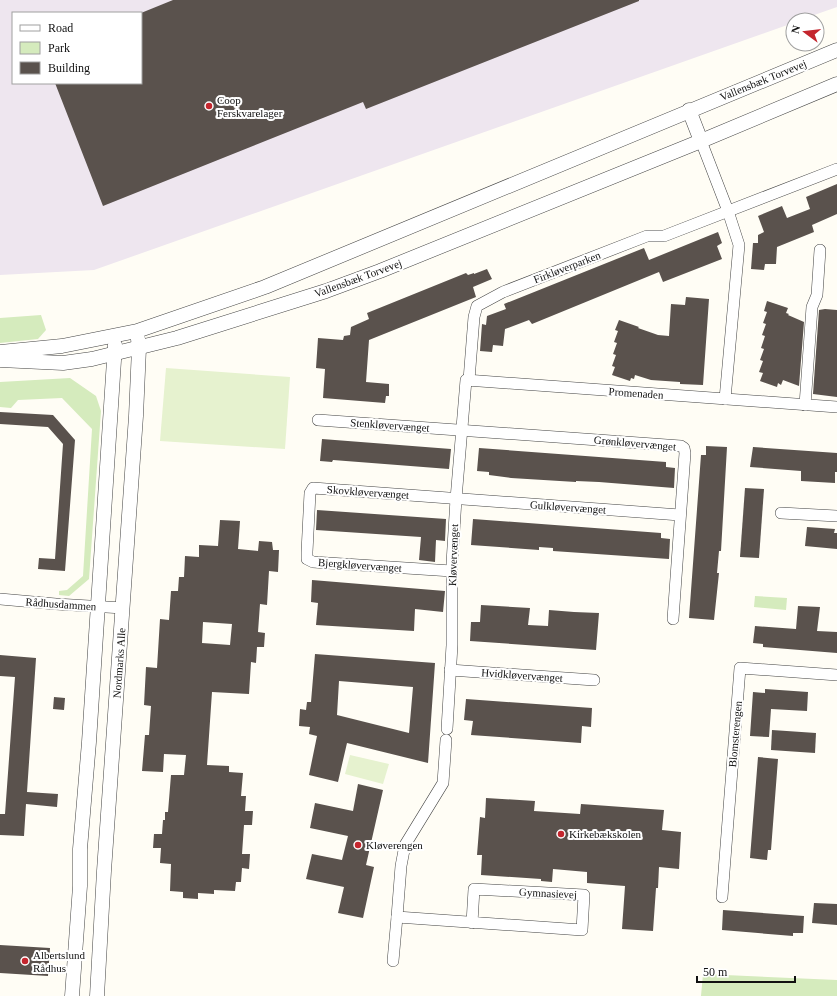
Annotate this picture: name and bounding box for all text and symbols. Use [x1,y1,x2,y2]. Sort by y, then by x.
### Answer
legend [12,12,142,84]
north arrow [785,12,825,52]
text: Road [48,21,73,35]
text: N [789,24,802,35]
text: Park [48,41,70,55]
street label: Vallensbæk Torvevej [718,57,808,103]
text: Building [48,61,90,75]
place label: Coop Ferskvarelager [217,94,283,119]
marker: Coop Ferskvarelager [204,101,214,111]
street label: Firkløverparken [532,249,603,285]
street label: Vallensbæk Torvevej [313,257,403,299]
street label: Promenaden [608,385,664,401]
street label: Stenkløvervænget [350,416,430,434]
street label: Grønkløvervænget [593,433,677,453]
street label: Skovkløvervænget [326,483,410,501]
street label: Gulkløvervænget [529,498,607,516]
street label: Kløvervænget [446,524,460,586]
street label: Bjergkløvervænget [318,556,402,574]
street label: Rådhusdammen [25,596,97,612]
street label: Nordmarks Alle [111,627,127,699]
street label: Hvidkløvervænget [481,666,563,684]
street label: Blomsterengen [726,700,744,768]
place label: Kirkebækskolen [569,828,642,840]
marker: Kirkebækskolen [556,829,566,839]
place label: Kløverengen [366,839,423,851]
marker: Kløverengen [353,840,363,850]
street label: Gymnasievej [519,885,577,901]
place label: Albertslund Rådhus [33,949,85,974]
marker: Albertslund Rådhus [20,956,30,966]
scale bar [697,958,795,984]
text: 50 m [703,965,728,979]

